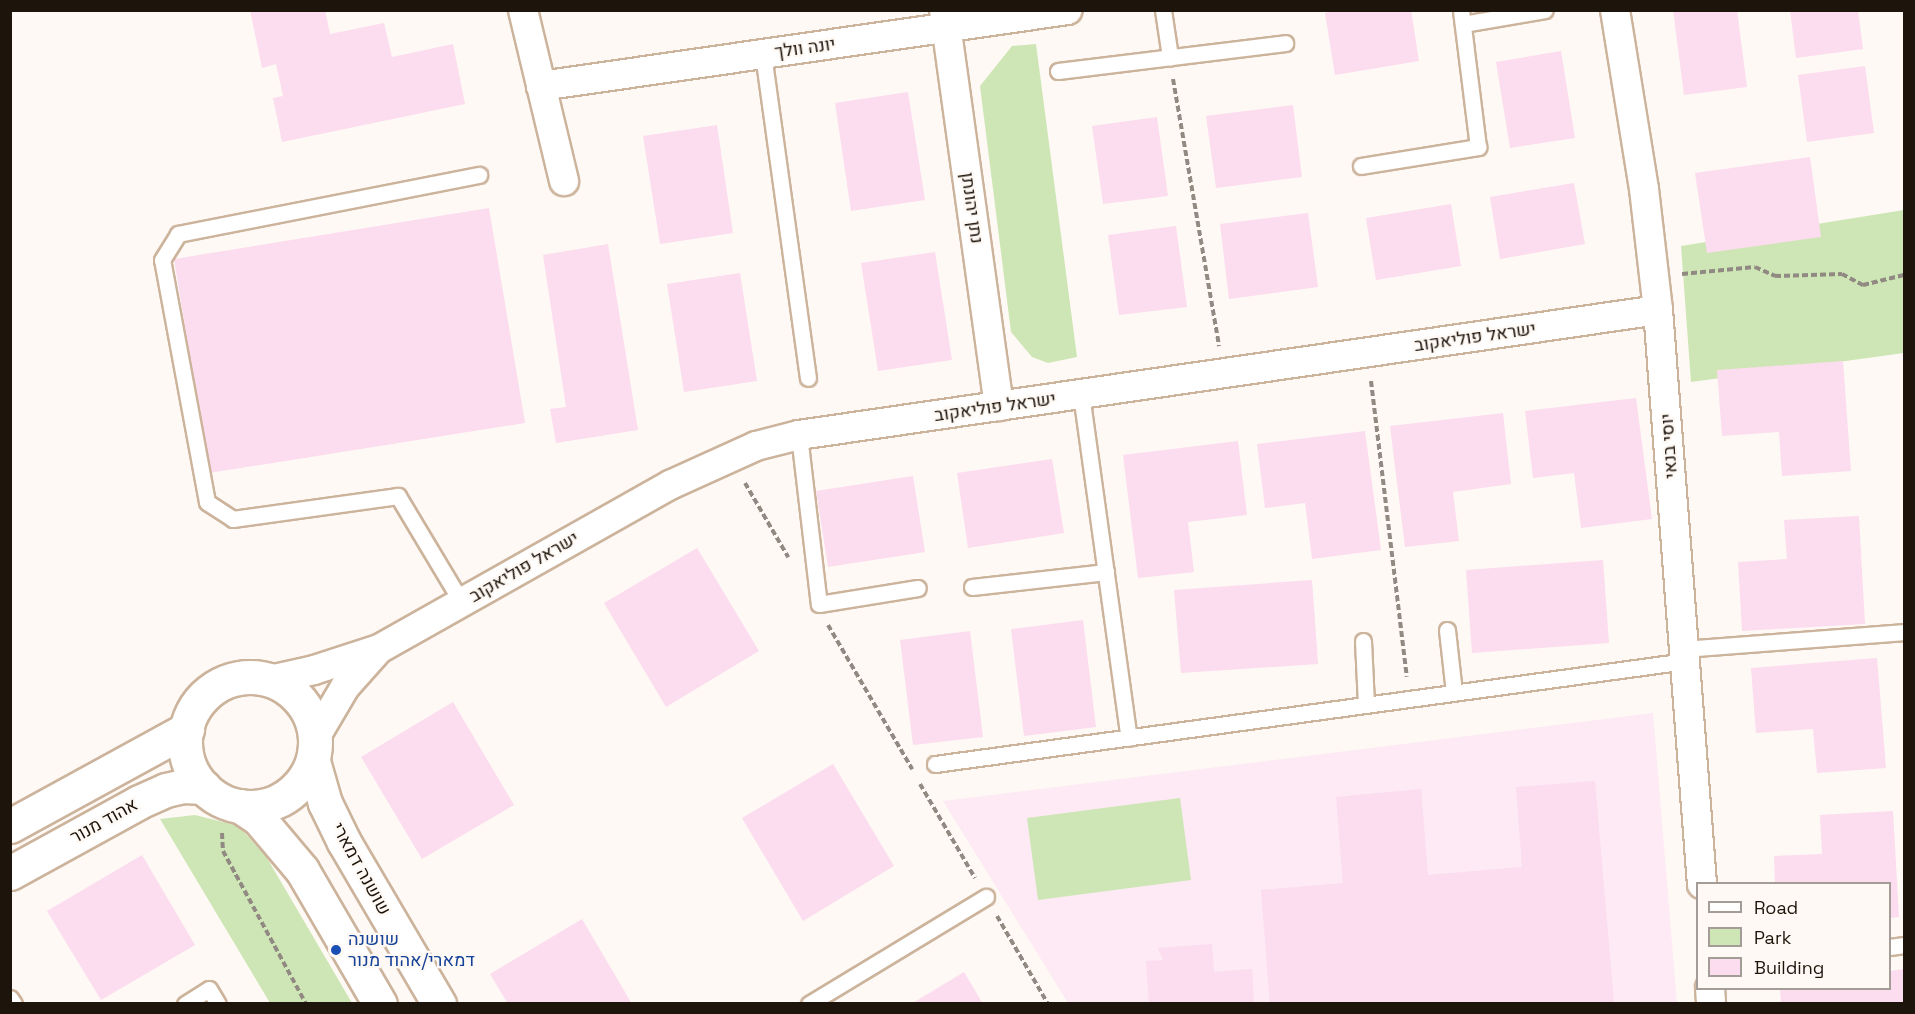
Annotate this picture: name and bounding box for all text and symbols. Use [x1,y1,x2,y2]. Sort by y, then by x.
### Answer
street label: יונה וולך [773,33,837,63]
street label: נתן יהונתן [956,171,988,245]
street label: ישראל פוליאקוב [1413,318,1537,356]
street label: ישראל פוליאקוב [933,388,1057,426]
street label: יוסי בנאי [1656,413,1682,479]
street label: ישראל פוליאקוב [465,527,583,607]
street label: אהוד מנור [67,794,141,848]
street label: שושנה דמארי [327,819,395,919]
legend [1696,882,1891,990]
text: Road [1754,896,1798,919]
text: Park [1754,926,1791,949]
place label: שושנה דמארי/אהוד מנור [348,929,475,972]
marker: שושנה דמארי/אהוד מנור [329,943,343,957]
text: Building [1754,956,1824,979]

